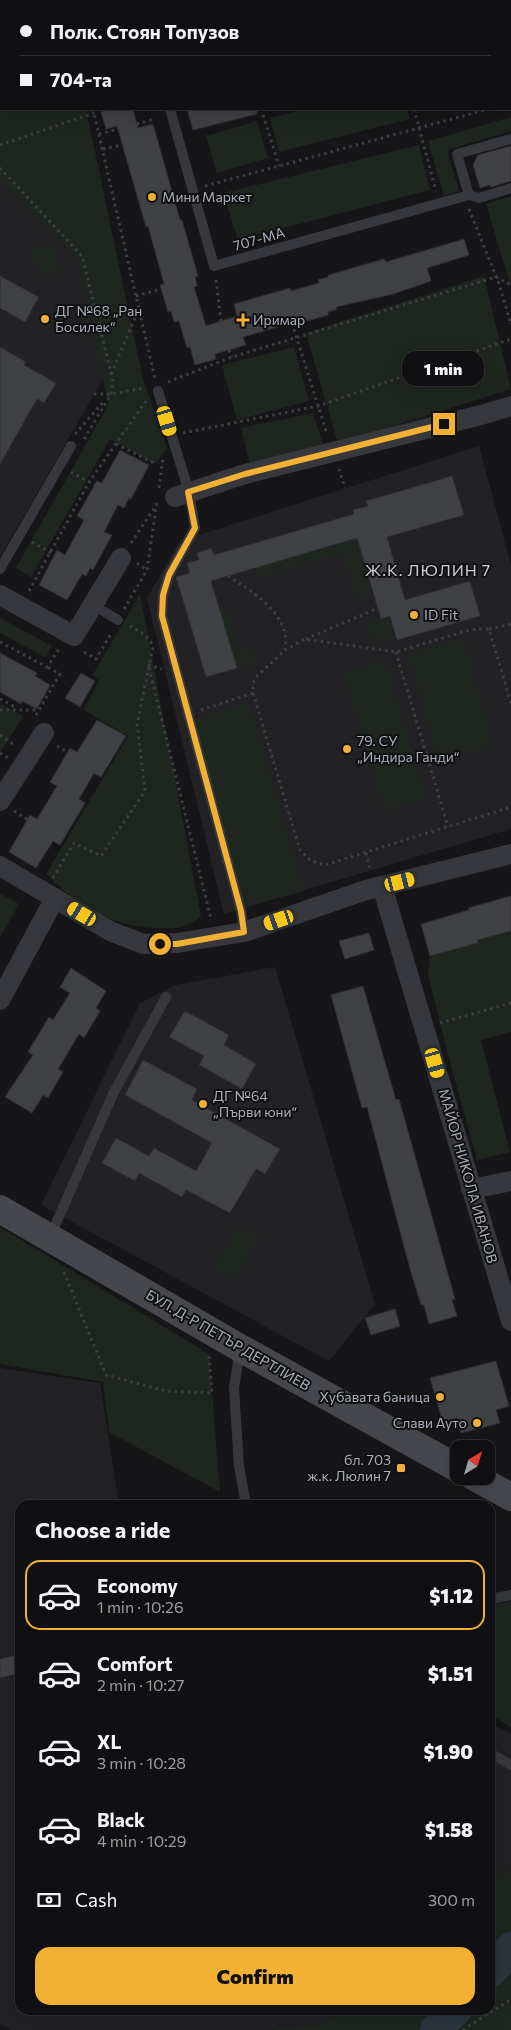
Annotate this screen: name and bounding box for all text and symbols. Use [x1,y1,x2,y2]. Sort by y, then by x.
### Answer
text: Полк. Стоян Топузов [50,20,239,43]
text: 704-та [50,68,112,91]
place label: Мини Маркет [162,188,252,205]
marker: Мини Маркет [146,191,158,203]
street label: 707-МА [231,223,287,254]
place label: ДГ №68 „Ран Босилек“ [55,302,142,335]
place label: Иримар [253,311,305,328]
marker: ДГ №68 „Ран Босилек“ [39,313,51,325]
marker: Иримар [237,314,249,326]
callout: 1 min [403,352,485,386]
text: 1 min [424,359,462,378]
car [155,404,178,438]
route end [433,413,455,435]
district label: Ж.К. ЛЮЛИН 7 [365,560,491,579]
place label: ID Fit [424,606,459,623]
marker: ID Fit [408,609,420,621]
place label: 79. СУ „Индира Ганди“ [357,732,460,765]
marker: 79. СУ „Индира Ганди“ [341,743,353,755]
car [383,871,416,893]
car [65,900,98,928]
car [262,908,295,932]
route start [149,933,171,955]
car [423,1047,446,1079]
place label: ДГ №64 „Първи юни“ [213,1087,298,1120]
street label: МАЙОР НИКОЛА ИВАНОВ [435,1087,502,1265]
marker: ДГ №64 „Първи юни“ [197,1098,209,1110]
street label: БУЛ. Д-Р ПЕТЪР ДЕРТЛИЕВ [143,1286,313,1394]
place label: Хубавата баница [320,1388,430,1405]
marker: Хубавата баница [434,1391,446,1403]
place label: Слави Ауто [393,1414,467,1431]
marker: Слави Ауто [471,1417,483,1429]
north arrow [450,1440,495,1485]
map controls [450,1440,495,1485]
place label: бл. 703 ж.к. Люлин 7 [307,1451,391,1484]
marker: бл. 703 ж.к. Люлин 7 [395,1462,407,1474]
text: Choose a ride [35,1516,170,1543]
icon: car [37,1573,82,1618]
text: Economy [97,1574,178,1597]
text: $1.12 [429,1584,473,1607]
text: 1 min · 10:26 [97,1597,184,1616]
icon: car [37,1651,82,1696]
text: Comfort [97,1652,173,1675]
text: $1.51 [428,1662,473,1685]
text: 2 min · 10:27 [97,1675,184,1694]
icon: car [37,1729,82,1774]
text: XL [97,1730,122,1753]
text: $1.90 [423,1740,473,1763]
text: 3 min · 10:28 [97,1753,186,1772]
icon: car [37,1807,82,1852]
text: Black [97,1808,145,1831]
text: $1.58 [425,1818,473,1841]
text: 4 min · 10:29 [97,1831,186,1850]
icon: cash [35,1886,63,1914]
text: Cash [75,1888,117,1911]
text: 300 m [428,1890,475,1909]
button: Confirm [35,1947,475,2005]

